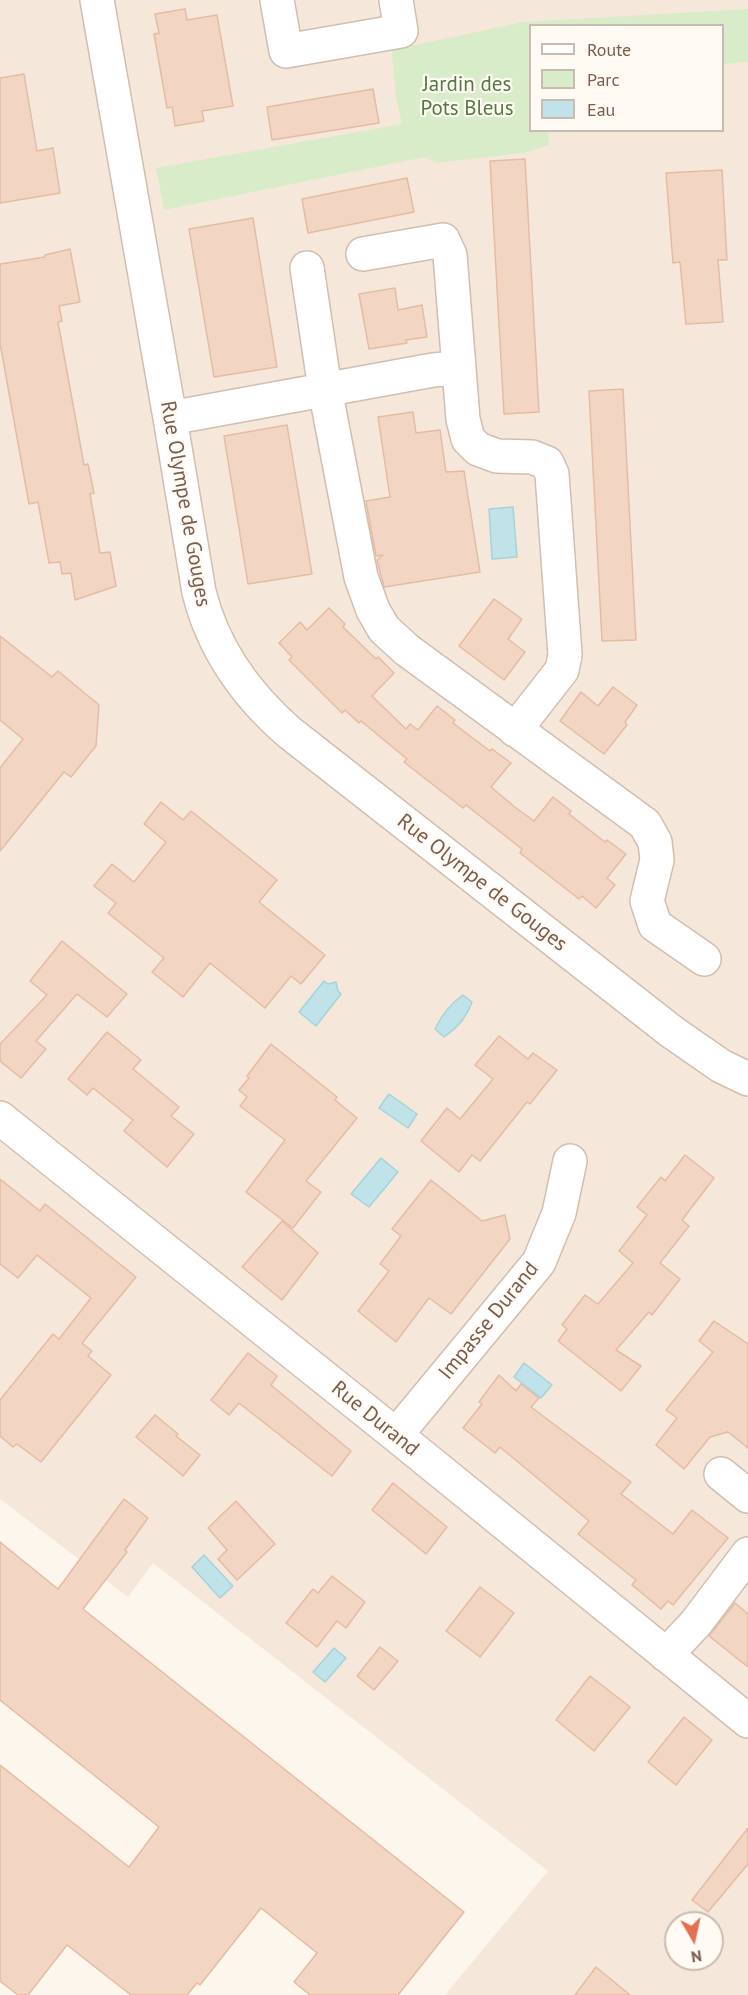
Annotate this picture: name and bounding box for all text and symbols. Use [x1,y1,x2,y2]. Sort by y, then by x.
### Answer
legend [529,24,724,132]
text: Route [587,38,631,61]
text: Parc [587,68,620,91]
park label: Jardin des Pots Bleus [420,72,514,122]
text: Eau [587,98,615,121]
street label: Rue Olympe de Gouges [154,399,216,609]
street label: Rue Olympe de Gouges [392,809,572,957]
street label: Impasse Durand [434,1257,544,1385]
street label: Rue Durand [326,1376,424,1462]
north arrow [664,1911,724,1971]
text: N [690,1946,703,1968]

